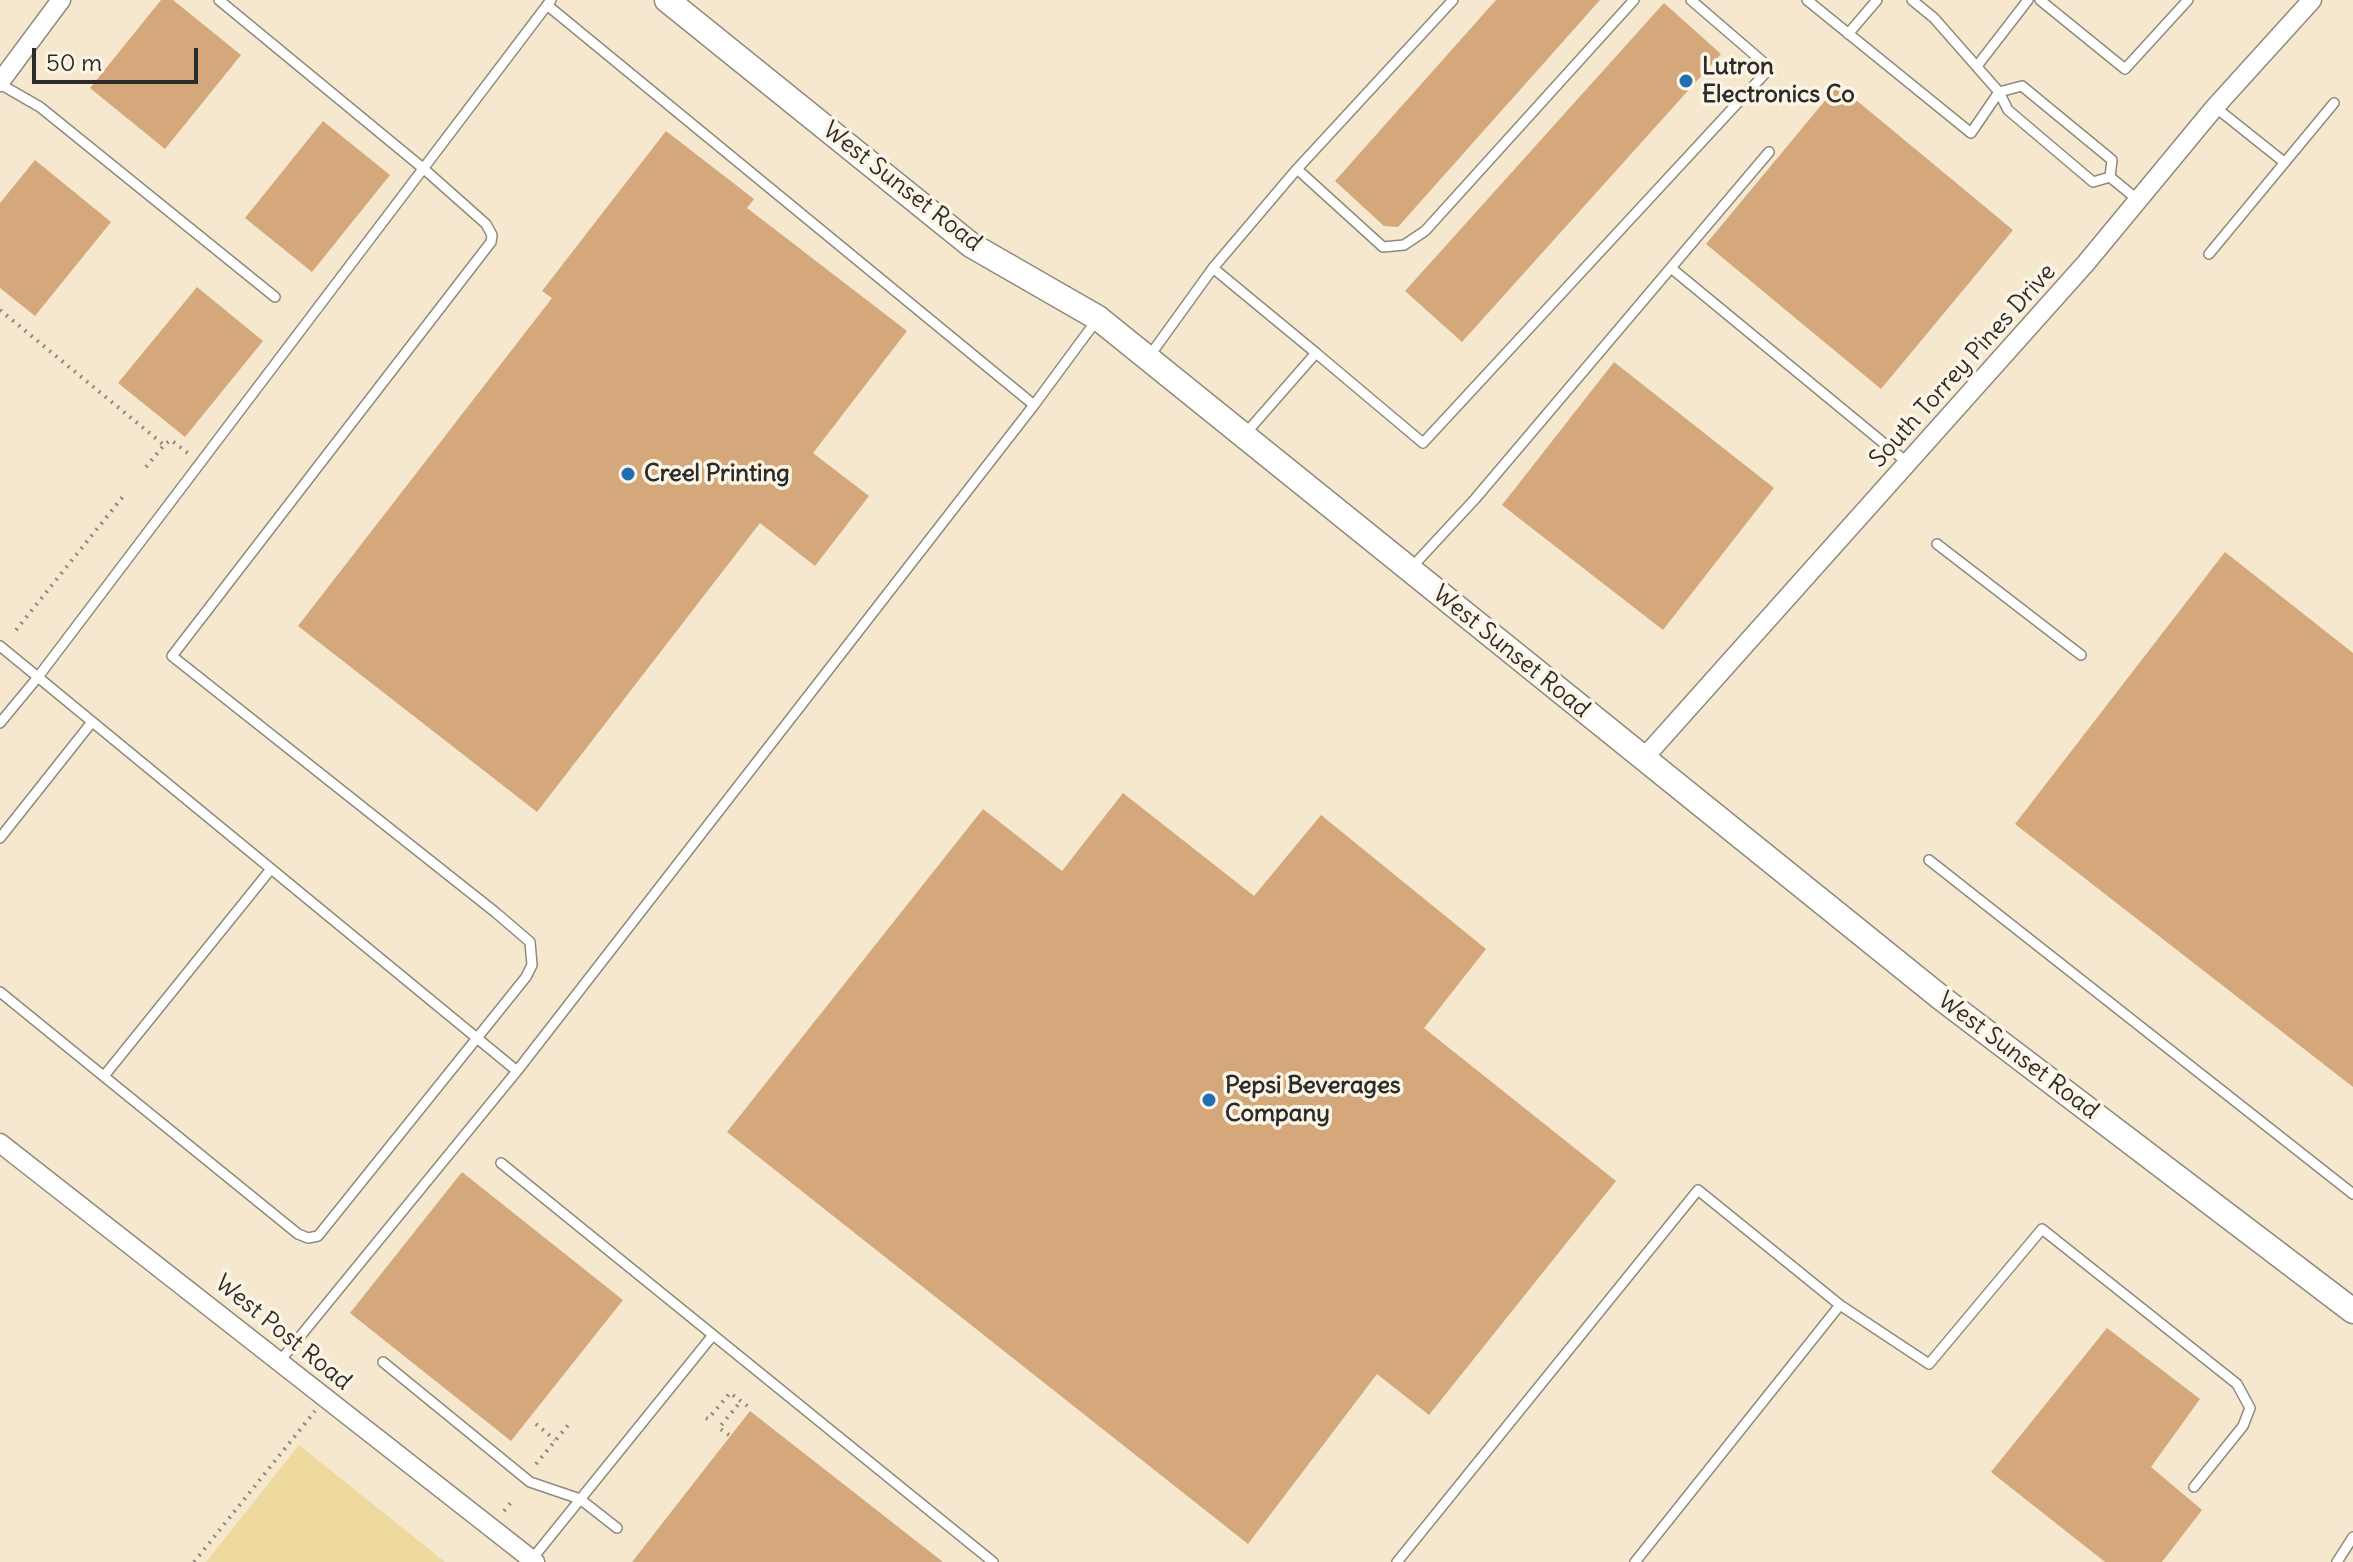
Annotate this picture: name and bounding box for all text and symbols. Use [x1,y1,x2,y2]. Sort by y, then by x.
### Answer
scale bar [36,32,202,82]
text: 50 m [46,47,102,77]
place label: Lutron Electronics Co [1702,53,1855,109]
marker: Lutron Electronics Co [1677,72,1695,90]
street label: West Sunset Road [817,116,987,258]
street label: South Torrey Pines Drive [1864,258,2062,474]
place label: Creel Printing [644,460,790,488]
marker: Creel Printing [619,465,637,483]
street label: West Sunset Road [1427,580,1595,724]
street label: West Sunset Road [1932,986,2104,1126]
place label: Pepsi Beverages Company [1225,1072,1401,1128]
marker: Pepsi Beverages Company [1200,1091,1218,1109]
street label: West Post Road [209,1269,357,1397]

